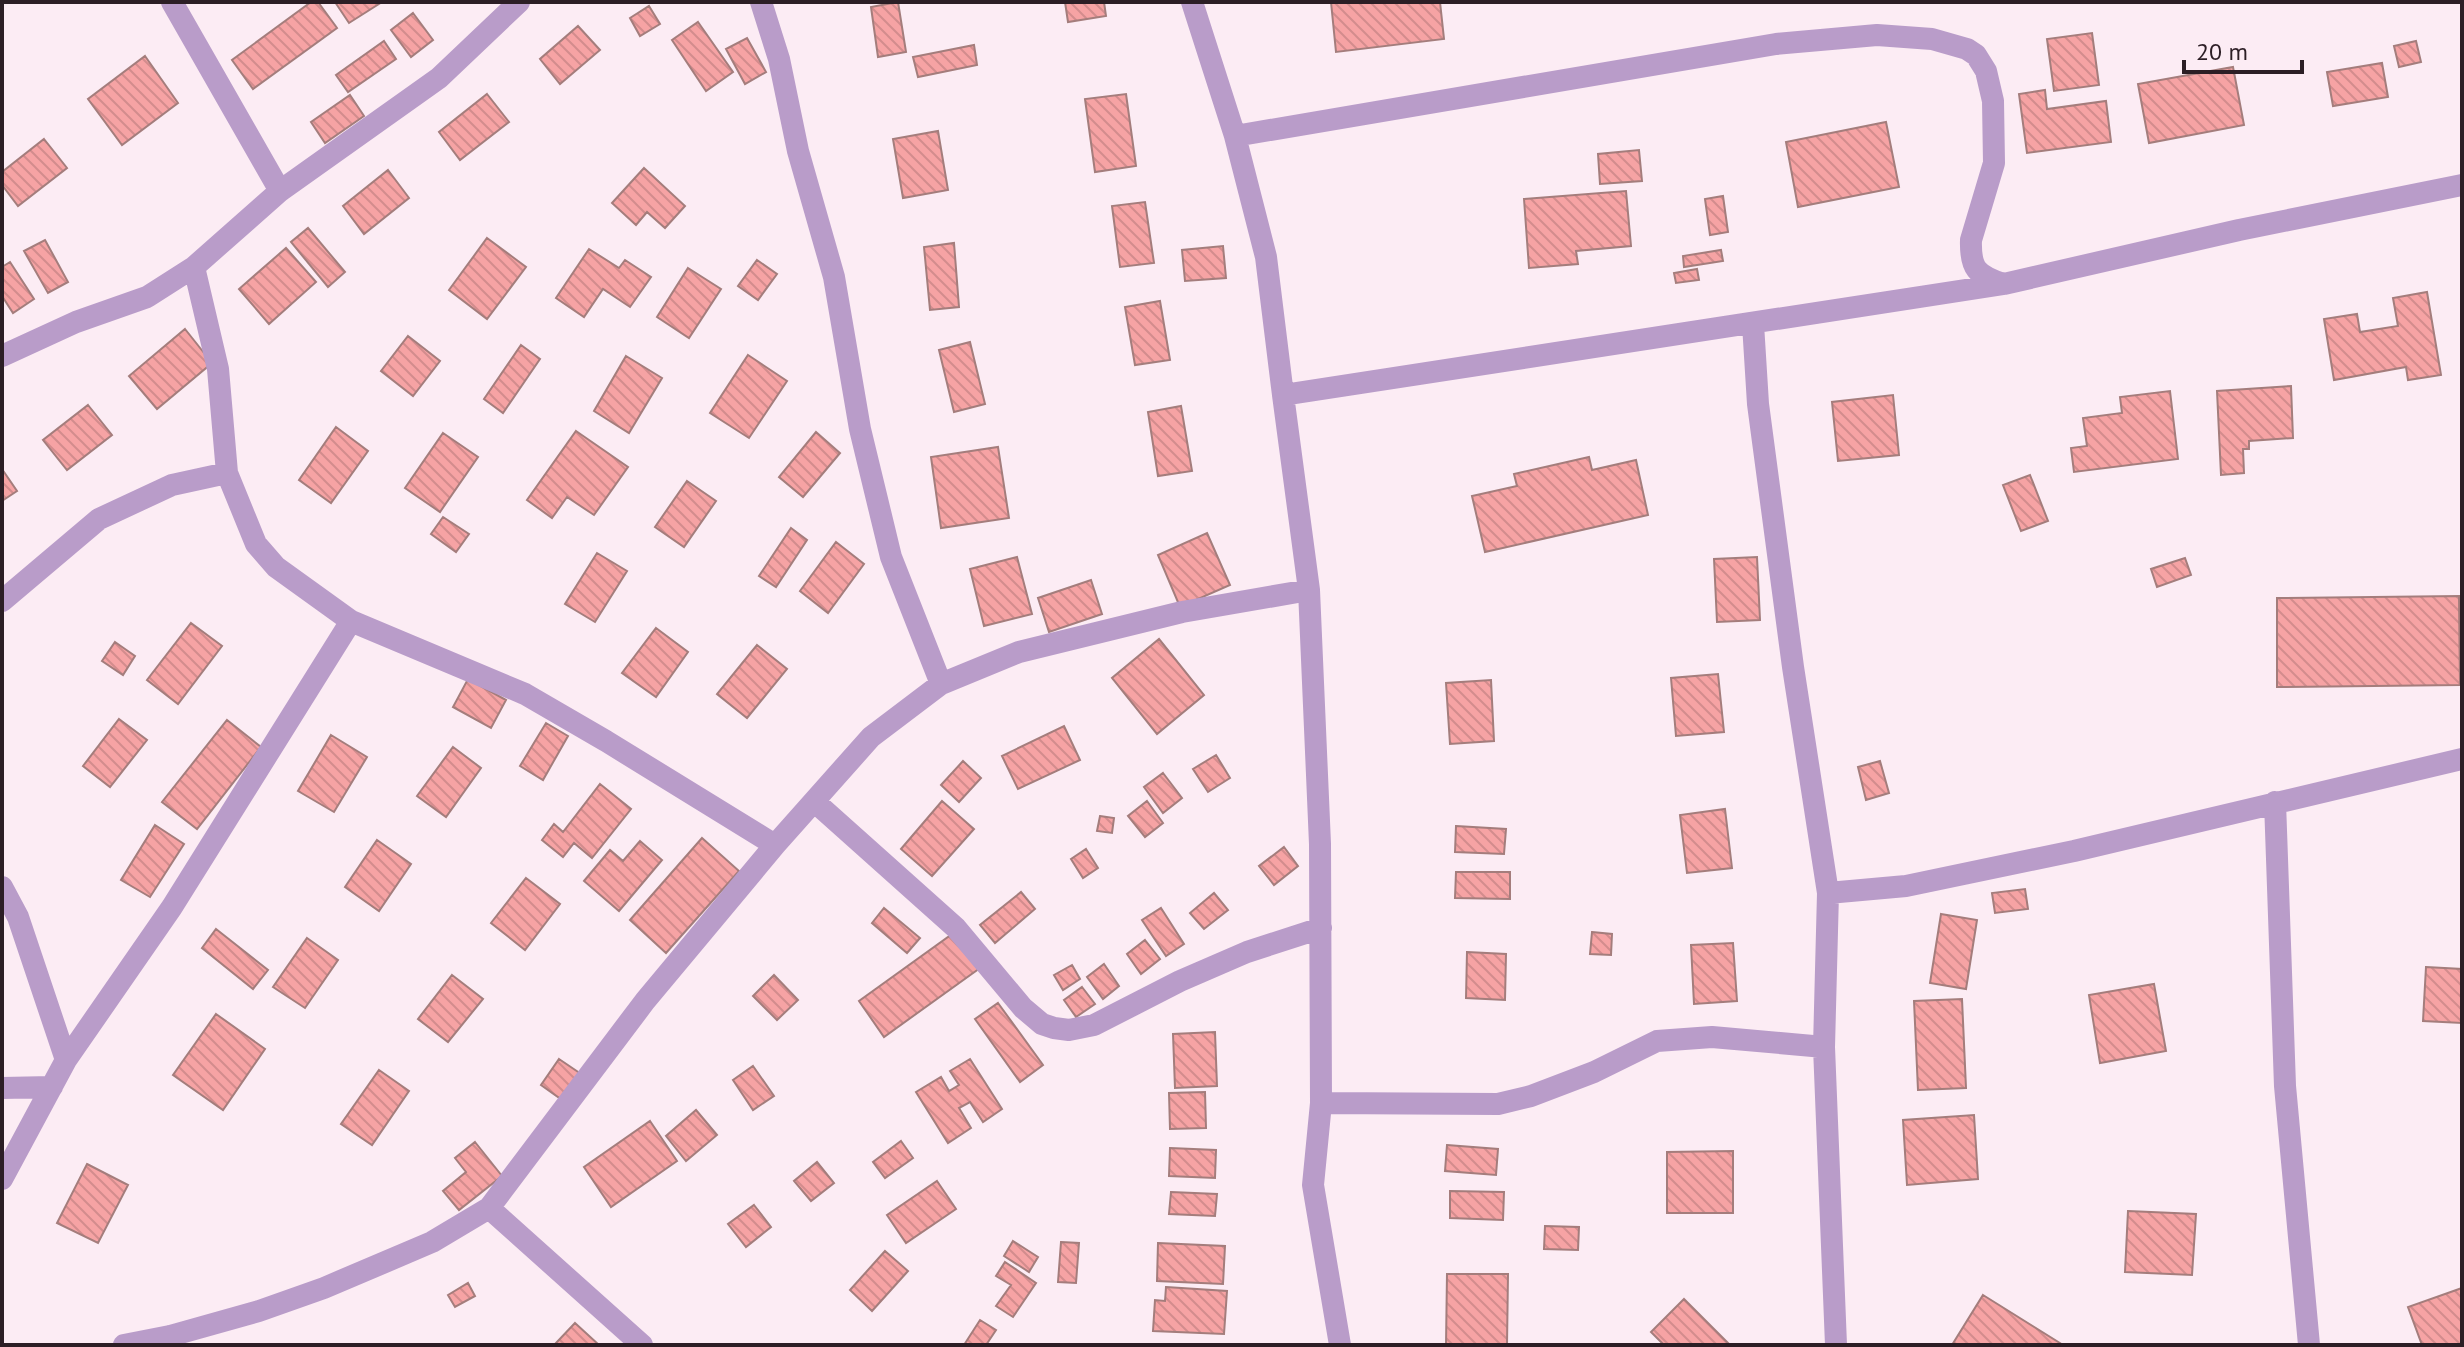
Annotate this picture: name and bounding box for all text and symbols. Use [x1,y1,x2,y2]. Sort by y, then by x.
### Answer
scale bar [2184,24,2302,74]
text: 20 m [2196,36,2248,67]

